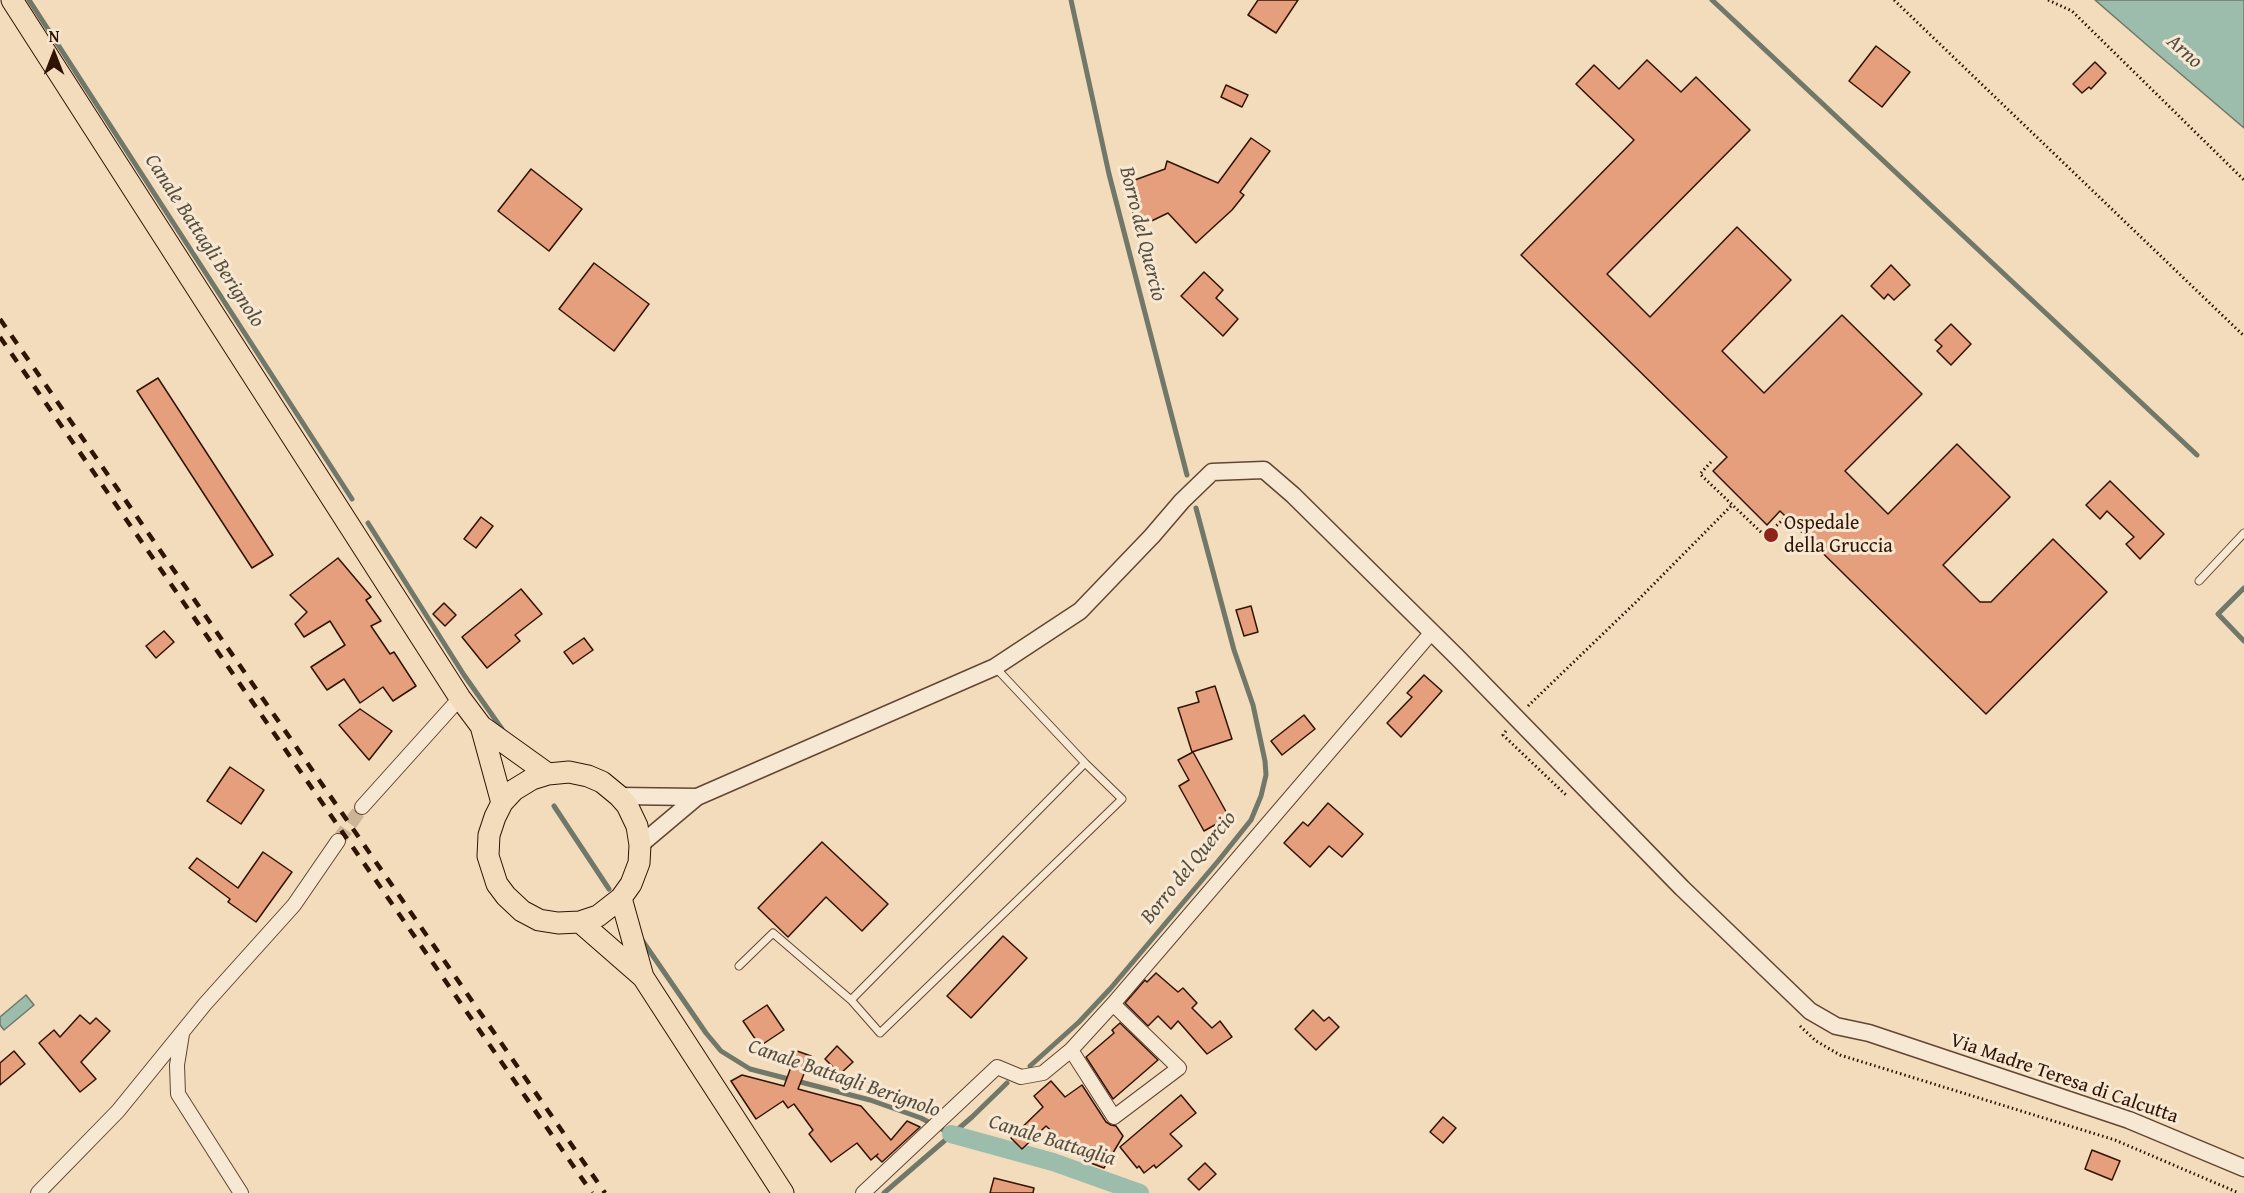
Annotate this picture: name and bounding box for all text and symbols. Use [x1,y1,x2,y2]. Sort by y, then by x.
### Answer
north arrow [24,24,84,84]
text: N [49,24,59,48]
water label: Arno [2161,30,2207,74]
water label: Canale Battagli Berignolo [139,150,269,332]
water label: Borro del Quercio [1113,164,1171,304]
place label: Ospedale della Gruccia [1784,512,1893,559]
marker: Ospedale della Gruccia [1762,526,1780,544]
water label: Borro del Quercio [1136,807,1242,929]
street label: Via Madre Teresa di Calcutta [1947,1029,2181,1129]
water label: Canale Battagli Berignolo [745,1034,943,1124]
water label: Canale Battaglia [986,1110,1118,1172]

